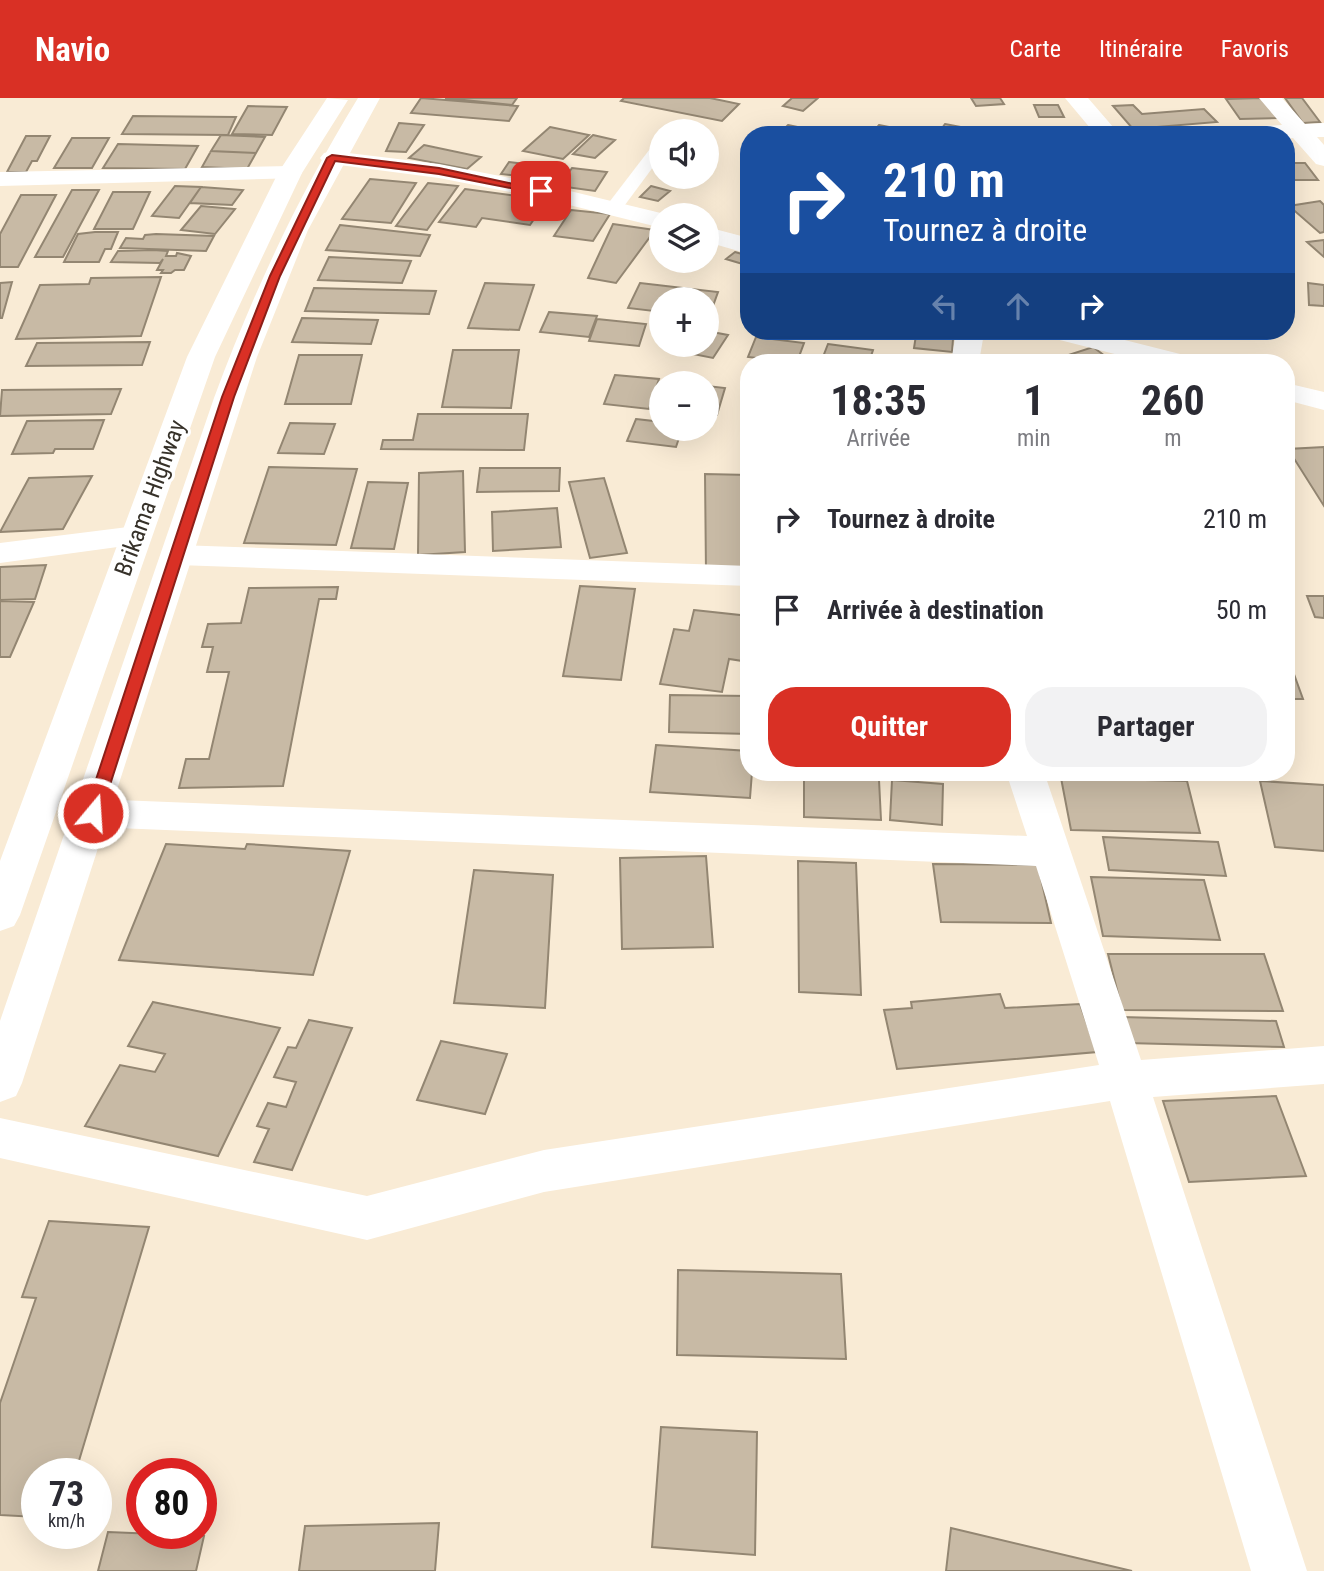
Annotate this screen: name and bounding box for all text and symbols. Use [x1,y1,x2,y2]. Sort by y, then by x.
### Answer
text: Navio [35,30,110,69]
text: Carte [1010,35,1061,63]
text: Itinéraire [1099,35,1183,63]
text: Favoris [1221,35,1289,63]
map controls [649,119,719,441]
button: sound [649,119,719,189]
text: 210 m [883,152,1005,209]
icon: right [768,154,859,245]
pin [511,161,571,221]
icon: arrive [522,172,560,210]
button: layers [649,203,719,273]
text: Tournez à droite [883,211,1087,249]
button: + [649,287,719,357]
icon: left [926,287,964,325]
icon: ahead [999,287,1037,325]
icon: right [1072,287,1110,325]
button: − [649,371,719,441]
text: 18:35 [830,376,927,425]
text: 1 [1023,376,1044,425]
text: 260 [1141,376,1205,425]
street label: Brikama Highway [109,416,191,580]
text: Arrivée [847,425,910,452]
text: min [1017,425,1051,452]
text: m [1164,425,1181,452]
icon: right [768,500,806,538]
text: Tournez à droite [827,504,995,534]
text: 210 m [1203,504,1267,534]
icon: arrive [768,591,806,629]
text: Arrivée à destination [827,595,1044,625]
text: 50 m [1216,595,1267,625]
button: Quitter [768,687,1011,767]
button: Partager [1025,687,1267,767]
position arrow [56,776,130,850]
speed limit sign: 80 [126,1458,217,1549]
text: 73 [49,1474,84,1515]
text: km/h [48,1510,85,1531]

